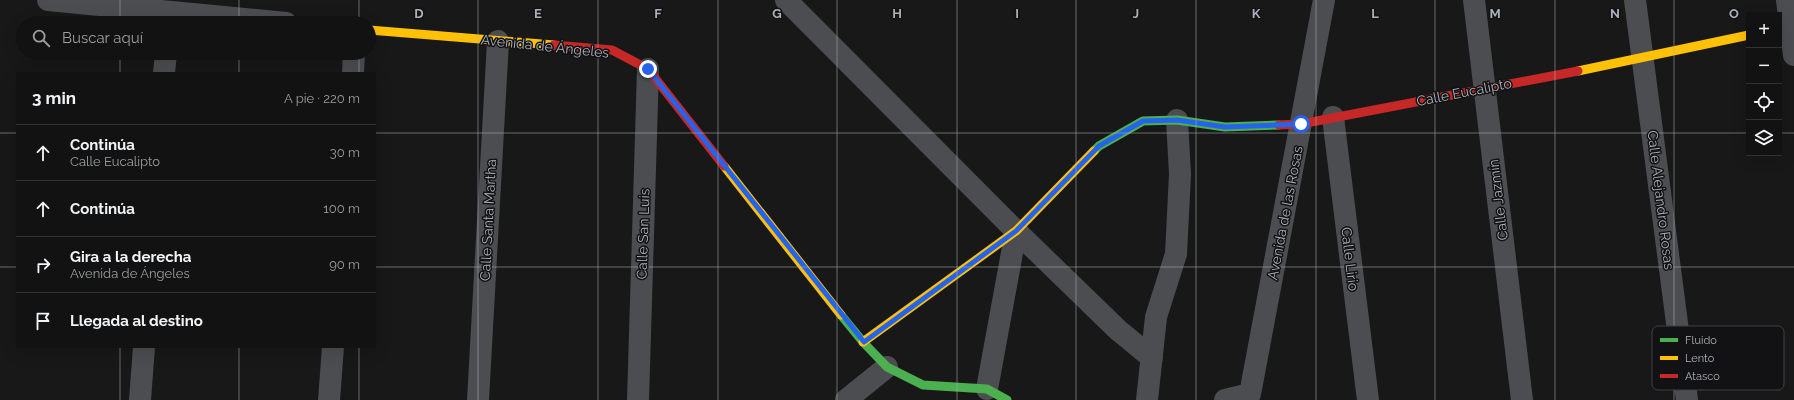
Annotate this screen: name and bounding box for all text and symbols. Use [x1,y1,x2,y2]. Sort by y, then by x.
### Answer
text: D [414,6,424,21]
text: E [534,6,542,21]
text: F [654,6,662,21]
text: G [772,6,782,21]
text: H [892,6,902,21]
text: I [1015,6,1019,21]
text: J [1133,6,1139,21]
text: K [1252,6,1261,21]
text: L [1371,6,1379,21]
text: M [1489,6,1501,21]
text: N [1610,6,1620,21]
text: O [1729,6,1739,21]
map controls [1746,12,1782,156]
button: + [1746,12,1782,48]
search box [16,16,376,60]
icon: search [30,27,52,49]
text: Buscar aquí [62,29,143,47]
street label: Avenida de Ángeles [480,30,610,61]
button: − [1746,48,1782,84]
route end [639,60,657,78]
street label: Calle Eucalipto [1415,75,1513,109]
button: locate [1746,84,1782,120]
text: 3 min [32,88,76,108]
text: A pie · 220 m [284,91,360,106]
route start [1292,115,1310,133]
button: layers [1746,120,1782,156]
street label: Calle Alejandro Rosas [1645,129,1678,271]
text: Continúa [70,136,135,154]
icon: ahead [32,142,54,164]
street label: Avenida de las Rosas [1264,144,1306,281]
text: 30 m [330,145,360,160]
text: Calle Eucalipto [70,154,160,169]
street label: Calle Santa Martha [477,159,499,281]
street label: Calle Jazmín [1485,159,1511,241]
street label: Calle San Luis [633,188,653,280]
icon: ahead [32,198,54,220]
text: Continúa [70,200,135,218]
text: 100 m [323,201,360,216]
street label: Calle Lirio [1338,226,1362,292]
text: Gira a la derecha [70,248,191,266]
icon: right [32,254,54,276]
text: 90 m [329,257,360,272]
text: Avenida de Ángeles [70,266,190,281]
icon: arrive [32,310,54,332]
text: Llegada al destino [70,312,203,330]
legend [1652,326,1784,390]
text: Fluido [1685,334,1717,347]
text: Lento [1685,352,1715,365]
text: Atasco [1685,370,1720,383]

